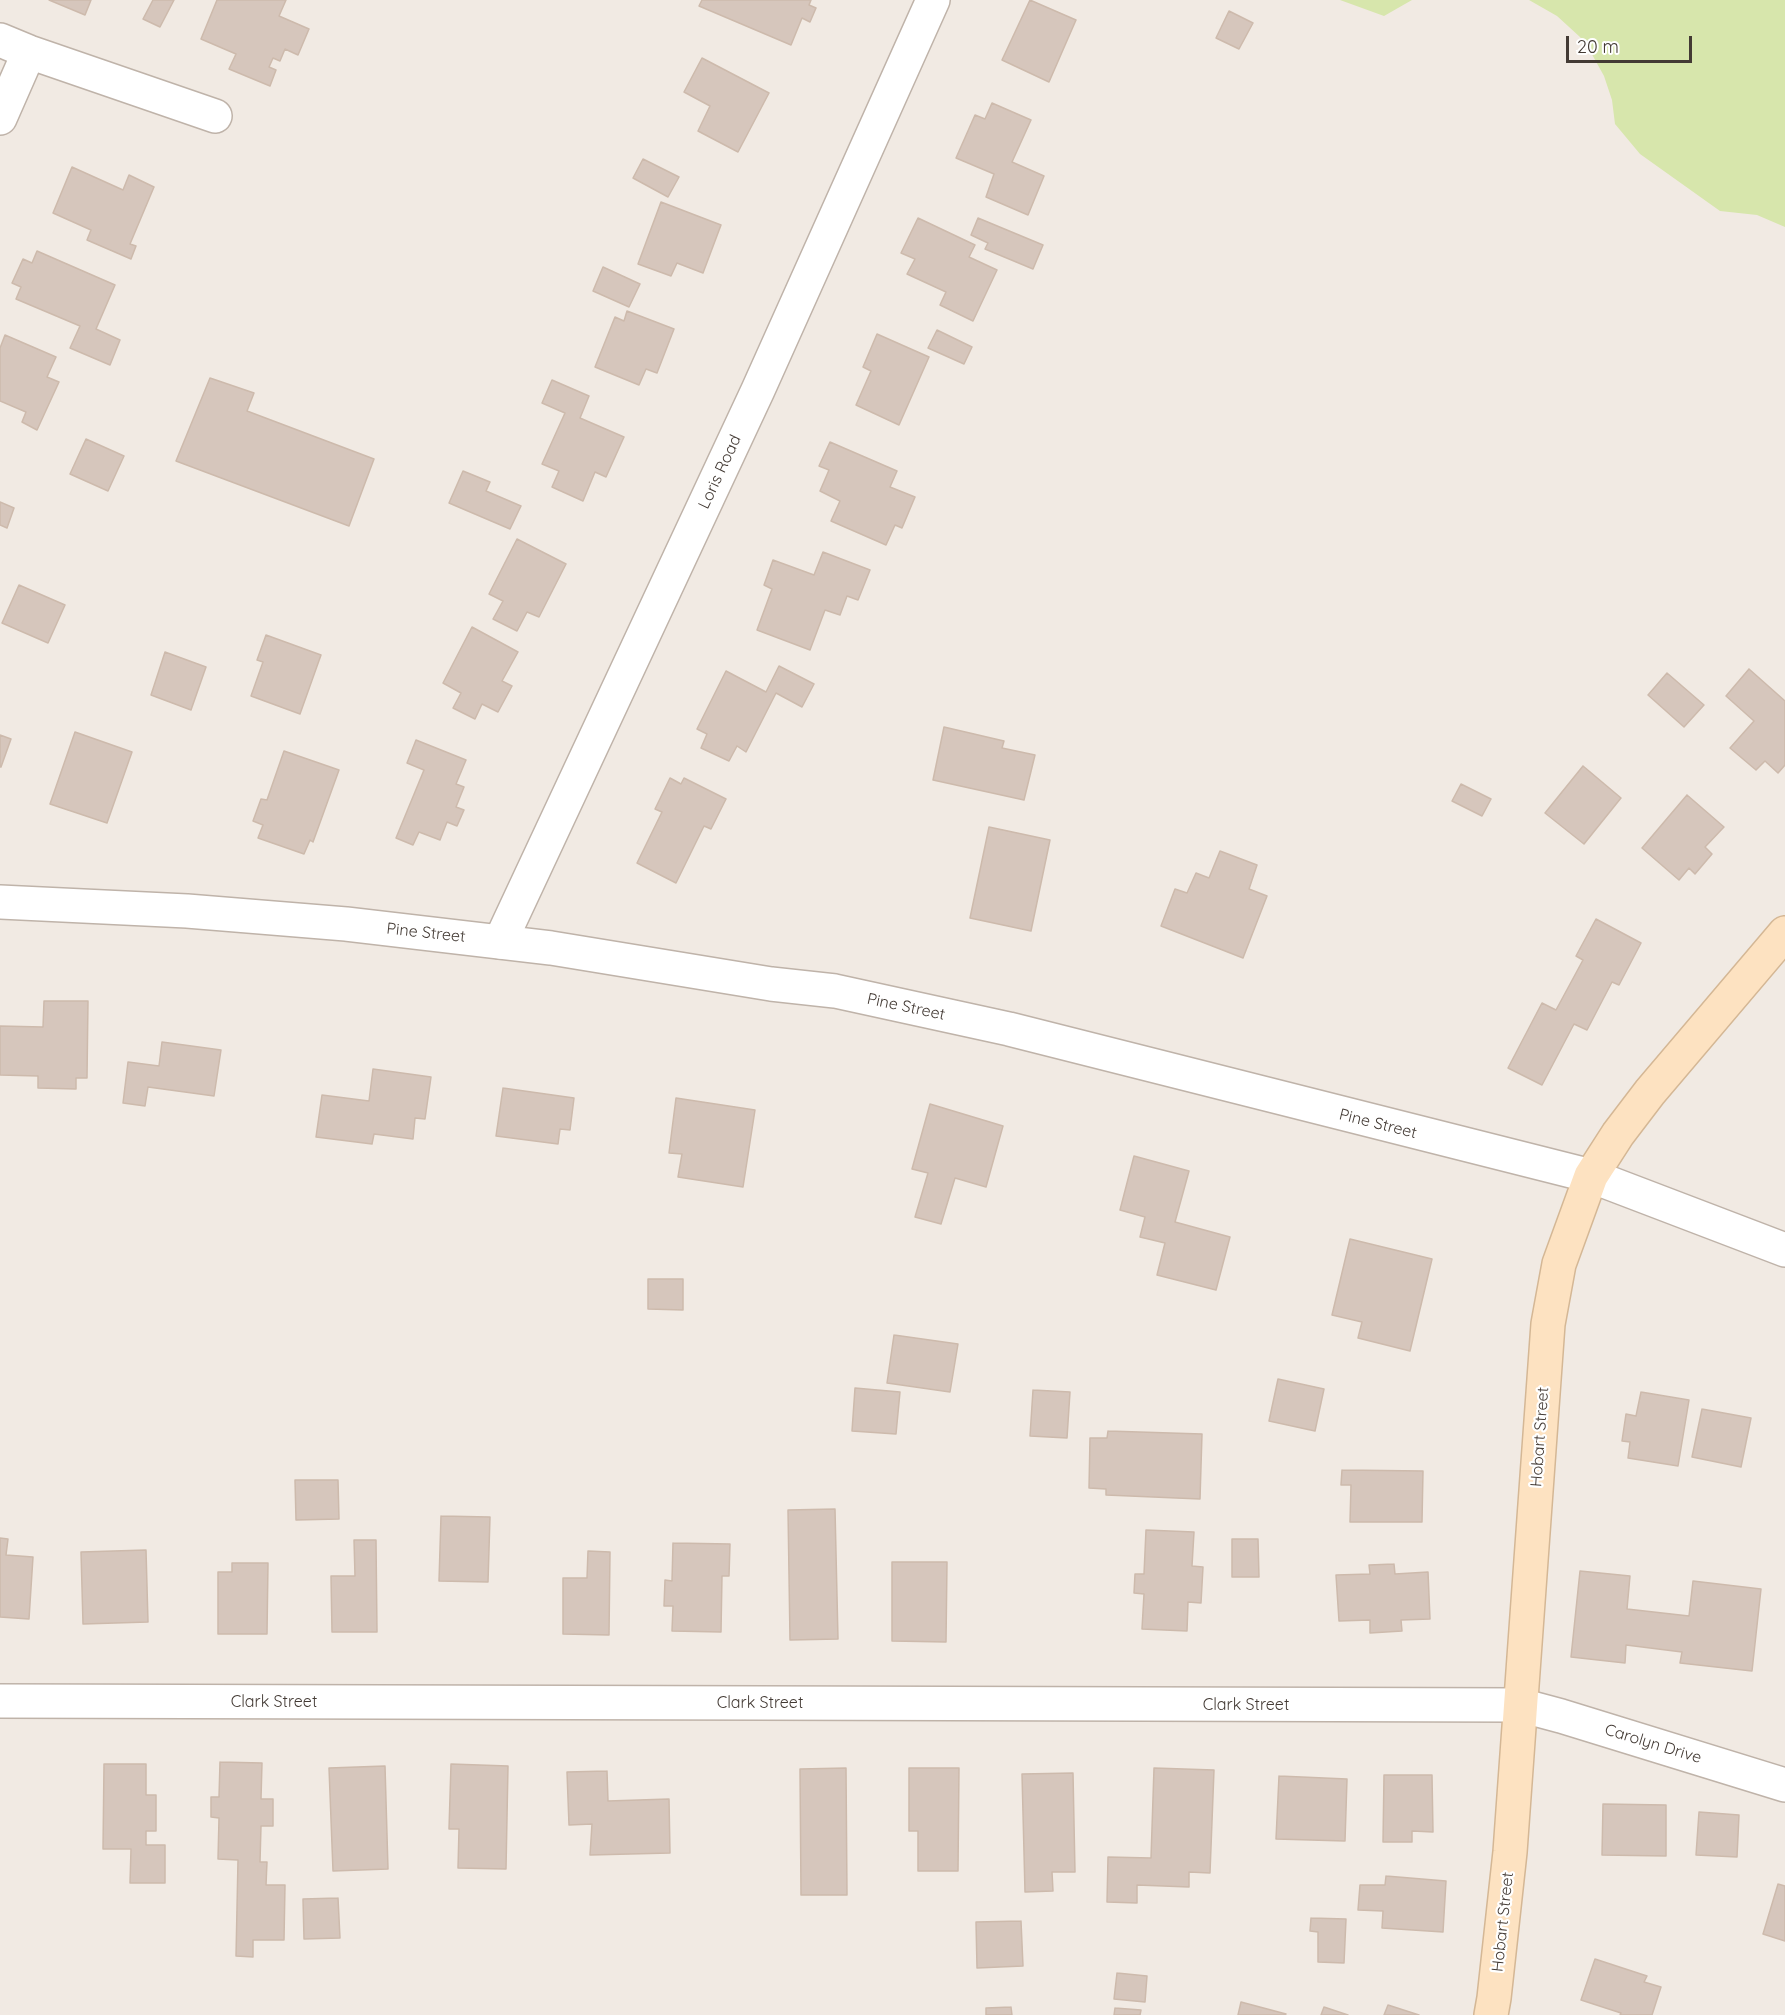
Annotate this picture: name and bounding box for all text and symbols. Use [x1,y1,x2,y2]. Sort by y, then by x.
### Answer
scale bar [1569,24,1695,62]
text: 20 m [1577,35,1619,58]
street label: Loris Road [695,432,745,512]
street label: Pine Street [386,919,466,947]
street label: Pine Street [865,989,947,1025]
street label: Pine Street [1337,1105,1419,1143]
street label: Hobart Street [1527,1386,1553,1488]
street label: Clark Street [231,1692,317,1712]
street label: Clark Street [717,1693,803,1713]
street label: Clark Street [1203,1695,1289,1715]
street label: Carolyn Drive [1602,1720,1704,1768]
street label: Hobart Street [1488,1871,1518,1973]

